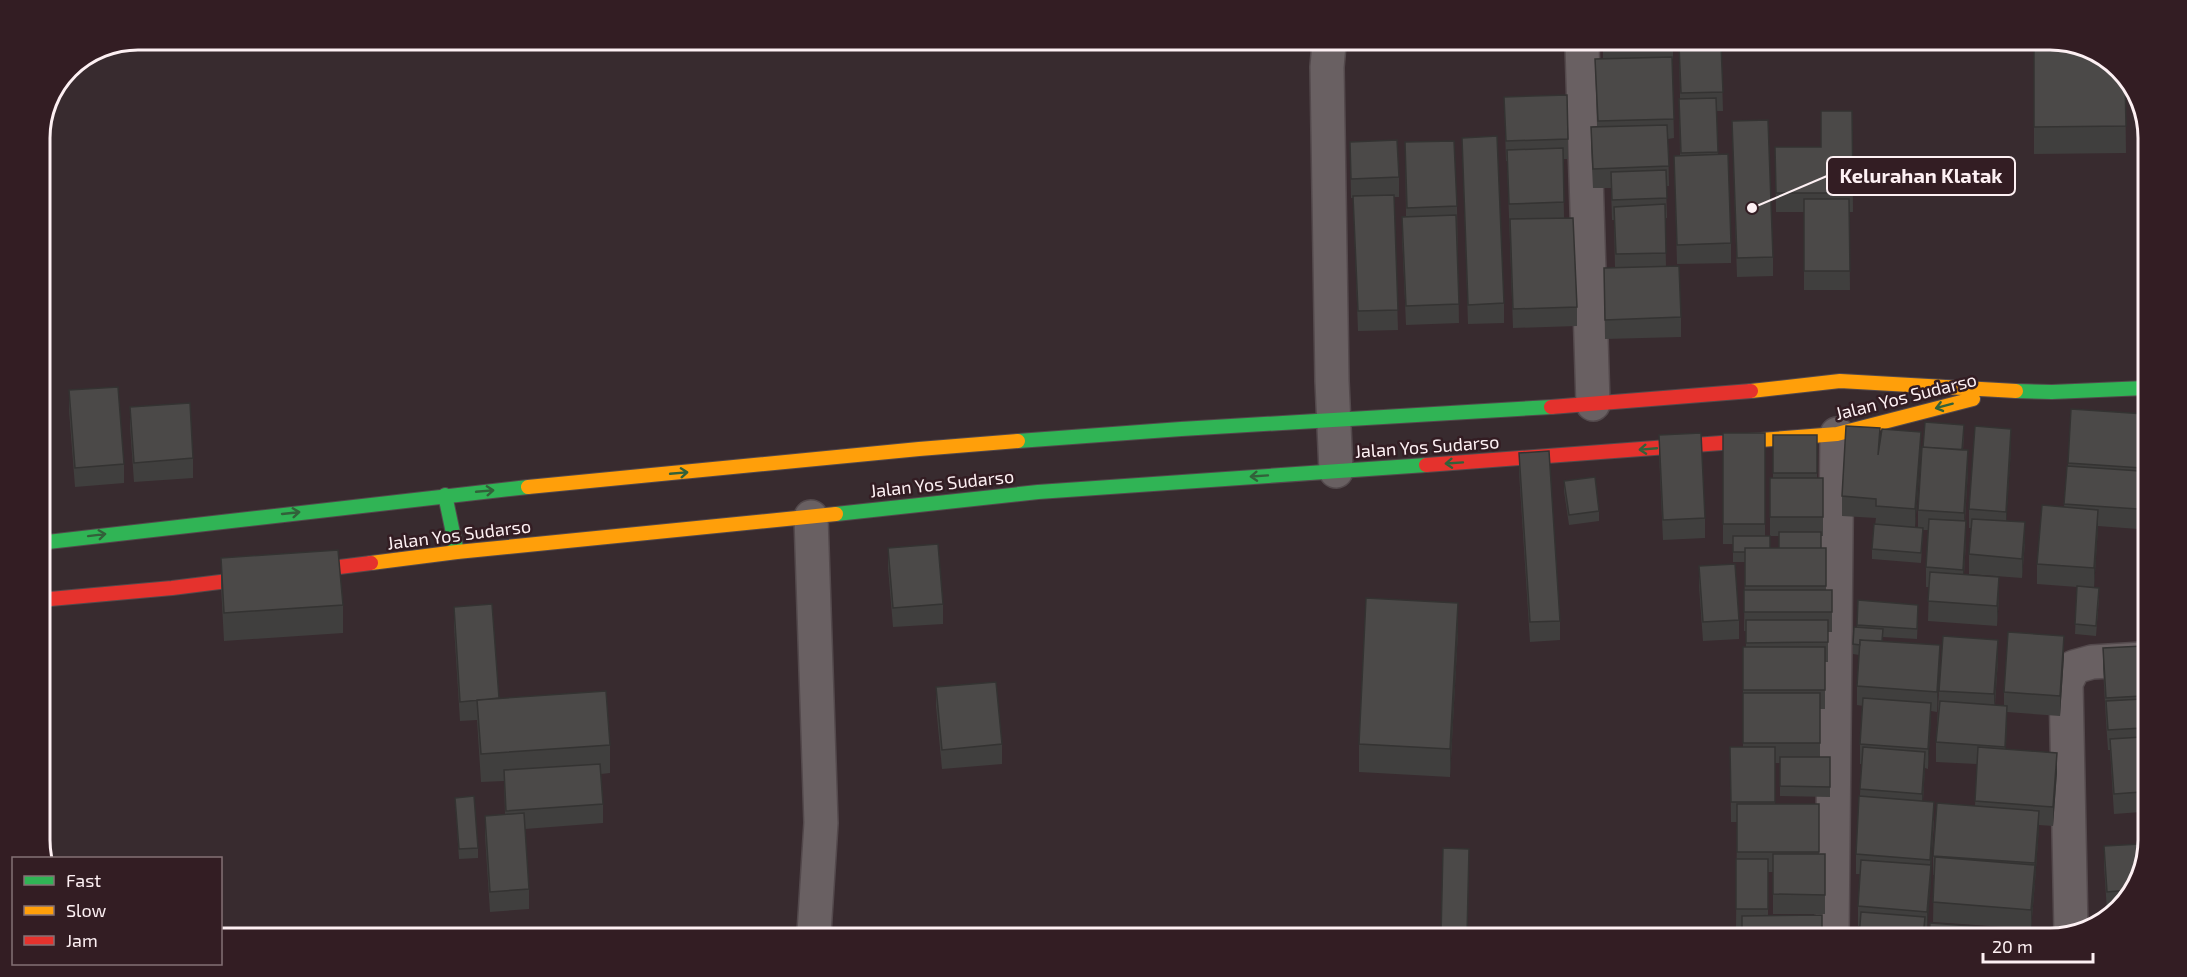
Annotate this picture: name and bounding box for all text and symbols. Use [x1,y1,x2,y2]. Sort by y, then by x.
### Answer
callout: Kelurahan Klatak [1827,157,2015,195]
text: Kelurahan Klatak [1839,163,2003,187]
street label: Jalan Yos Sudarso [1833,368,1979,424]
one-way arrow [1935,401,1954,413]
street label: Jalan Yos Sudarso [1354,430,1500,462]
one-way arrow [1639,444,1659,455]
one-way arrow [1444,458,1464,469]
street label: Jalan Yos Sudarso [869,464,1015,502]
one-way arrow [668,467,688,478]
one-way arrow [1250,471,1270,482]
one-way arrow [474,485,494,496]
one-way arrow [280,507,300,518]
street label: Jalan Yos Sudarso [386,514,532,554]
one-way arrow [87,530,107,541]
legend [12,857,222,965]
text: Fast [66,869,101,891]
text: Slow [66,899,107,921]
scale bar [1983,926,2092,964]
text: Jam [66,929,98,951]
text: 20 m [1992,935,2033,957]

